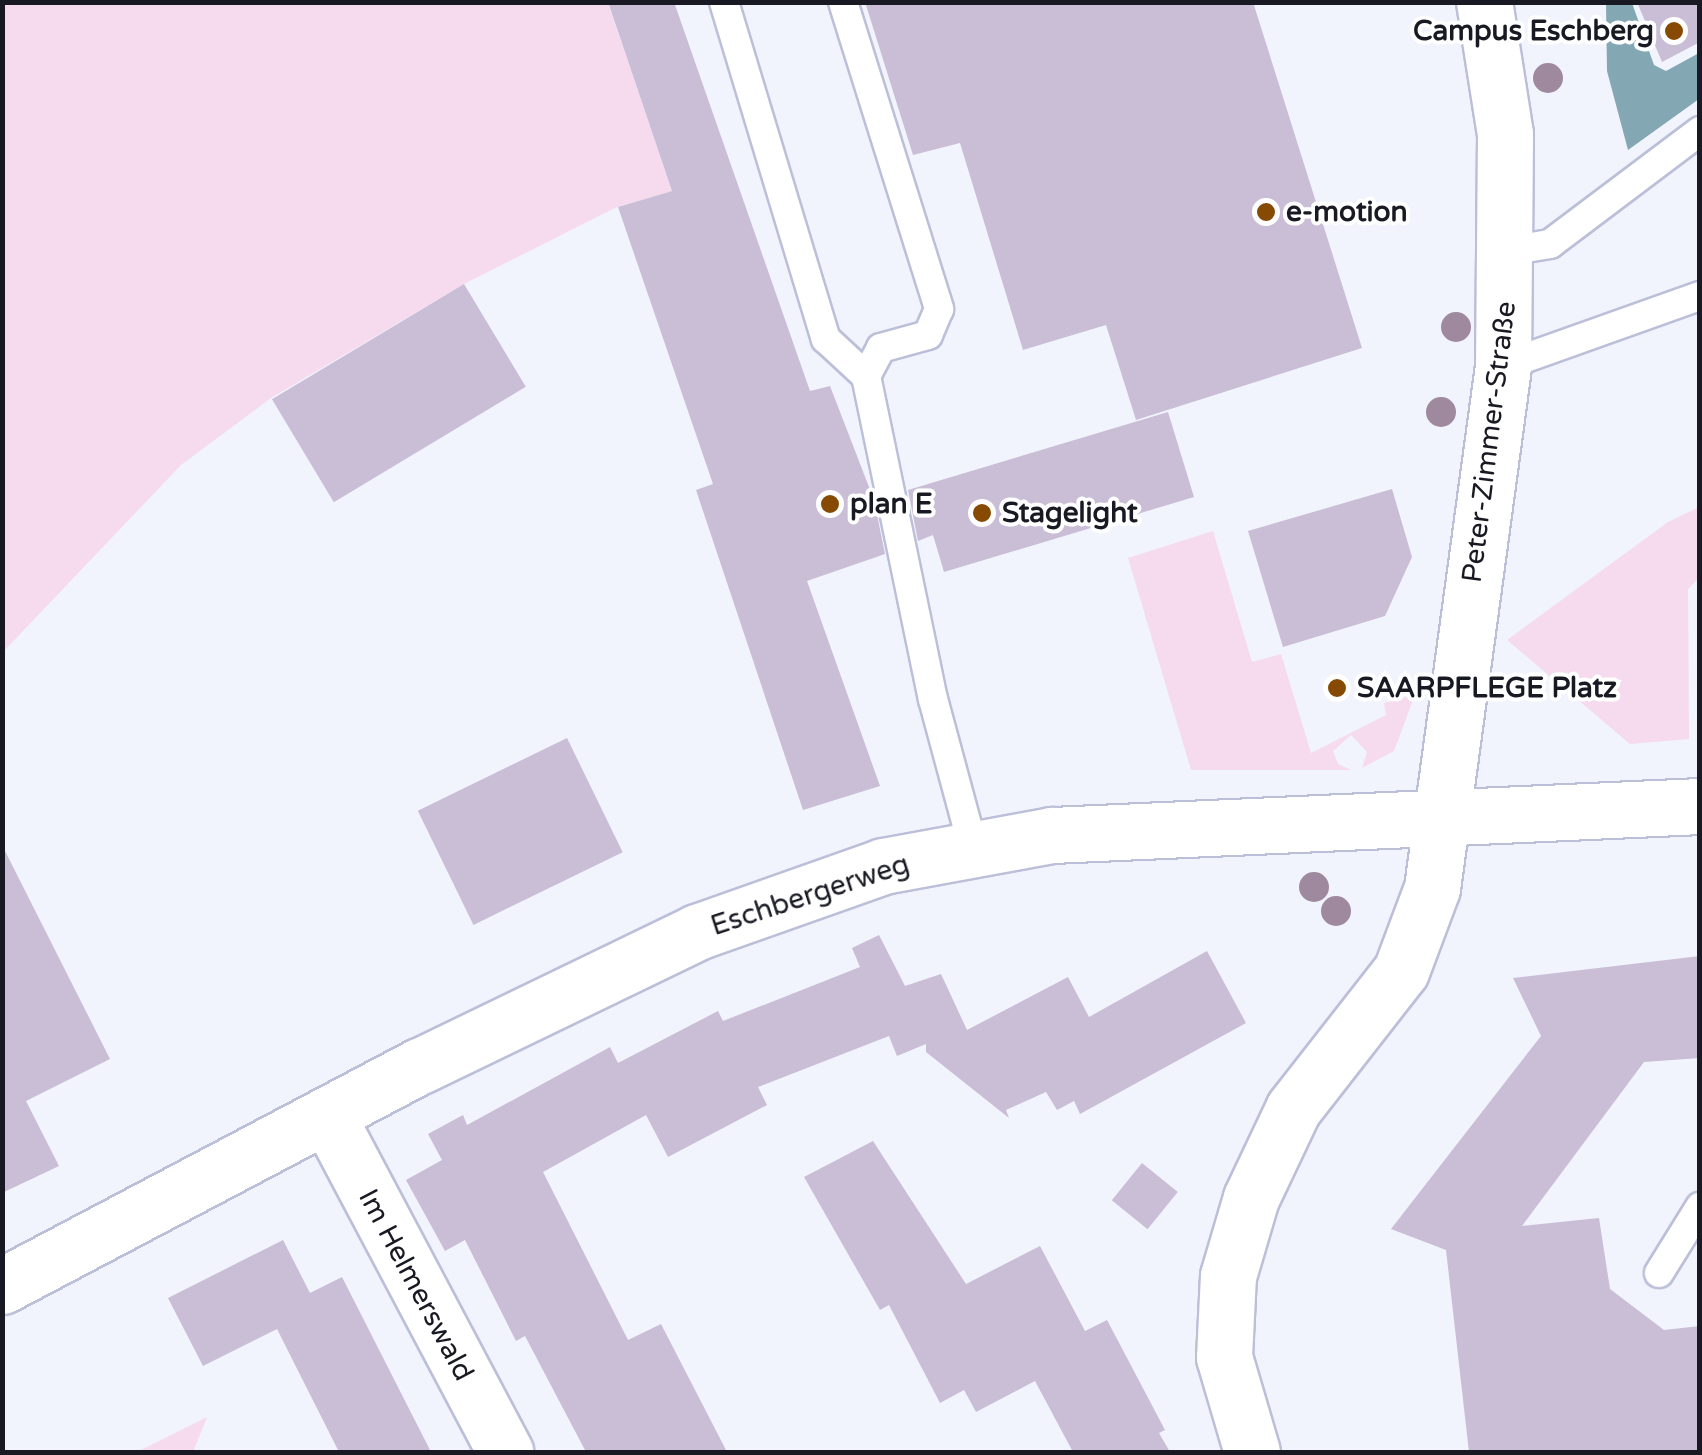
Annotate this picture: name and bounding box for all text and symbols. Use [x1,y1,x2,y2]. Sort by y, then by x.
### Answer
place label: Campus Eschberg [1413,14,1654,48]
marker: Campus Eschberg [1663,20,1685,42]
place label: e-motion [1286,195,1408,229]
marker: e-motion [1255,201,1277,223]
street label: Peter-Zimmer-Straße [1455,299,1523,585]
place label: plan E [850,487,933,521]
marker: plan E [819,493,841,515]
place label: Stagelight [1002,496,1138,530]
marker: Stagelight [971,502,993,524]
place label: SAARPFLEGE Platz [1357,671,1617,705]
marker: SAARPFLEGE Platz [1326,677,1348,699]
street label: Eschbergerweg [707,847,913,943]
street label: Im Helmerswald [351,1183,481,1387]

